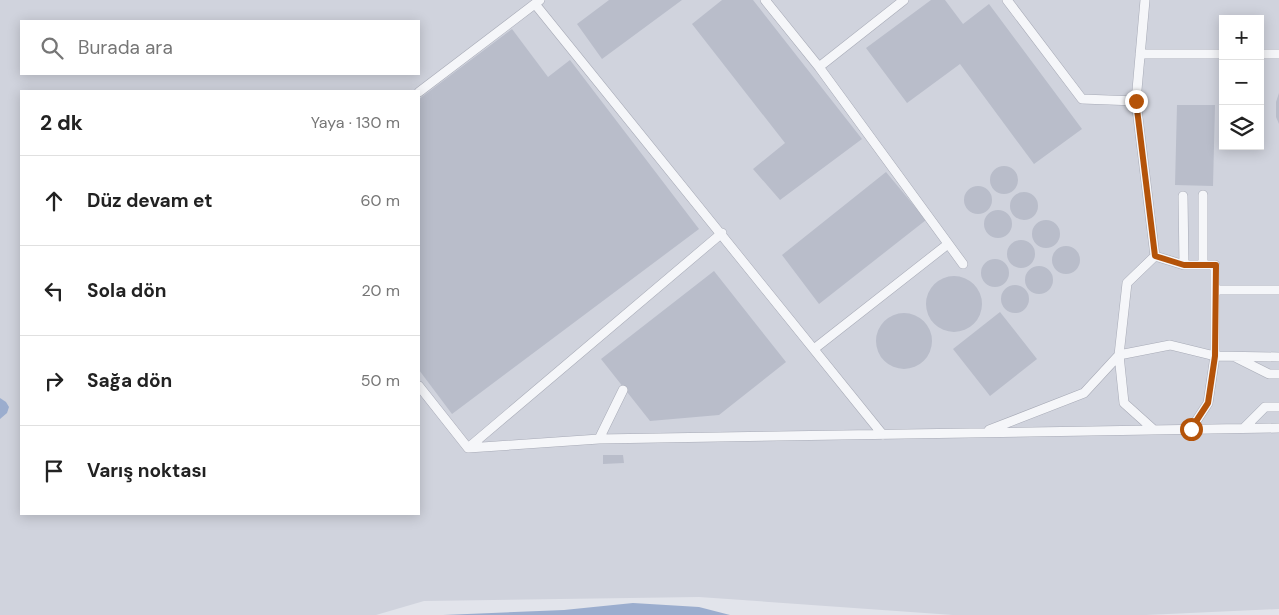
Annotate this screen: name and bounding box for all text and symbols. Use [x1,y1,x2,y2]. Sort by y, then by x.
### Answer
map controls [1219,15,1264,150]
button: + [1219,15,1264,60]
search box [20,20,420,75]
icon: search [38,34,66,62]
text: Burada ara [78,35,173,60]
button: − [1219,60,1264,105]
route end [1125,90,1148,113]
button: layers [1219,105,1264,150]
text: 2 dk [40,109,83,137]
text: Yaya · 130 m [311,112,400,133]
icon: ahead [40,187,68,215]
text: Düz devam et [87,188,213,213]
text: 60 m [360,190,400,211]
icon: left [40,277,68,305]
text: Sola dön [87,278,167,303]
text: 20 m [361,280,400,301]
icon: right [40,367,68,395]
text: Sağa dön [87,368,172,393]
text: 50 m [361,370,400,391]
route start [1180,418,1203,441]
icon: arrive [40,457,68,485]
text: Varış noktası [87,458,207,483]

